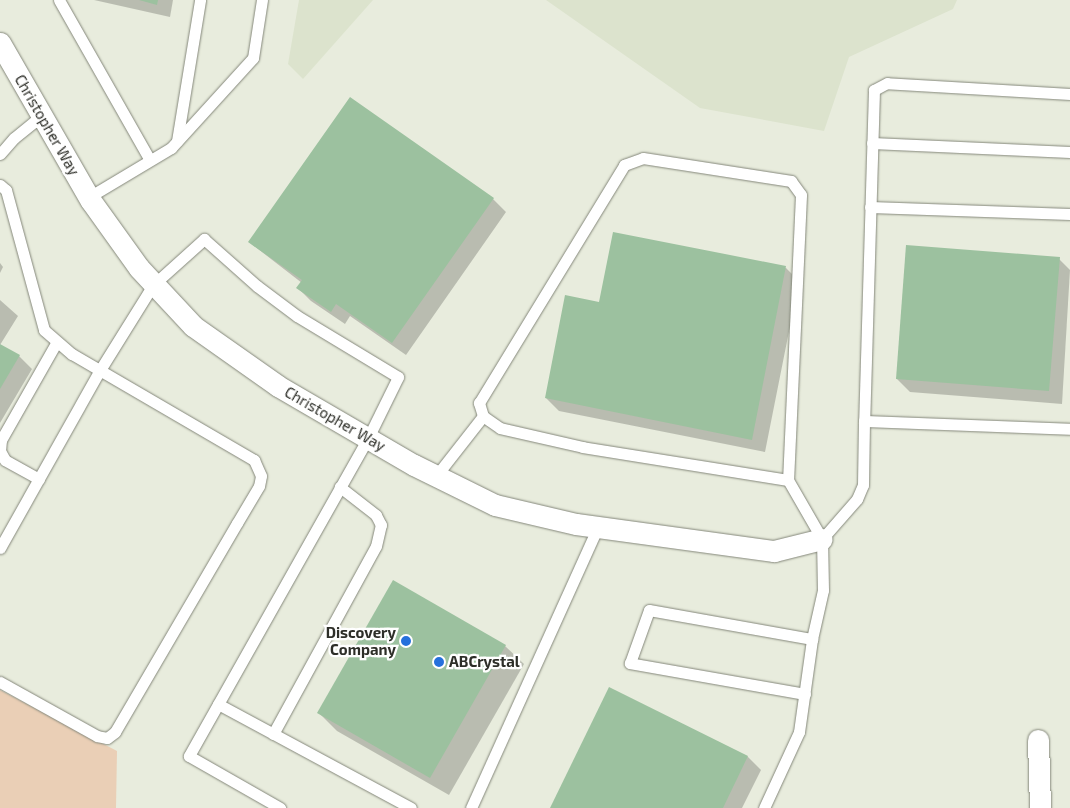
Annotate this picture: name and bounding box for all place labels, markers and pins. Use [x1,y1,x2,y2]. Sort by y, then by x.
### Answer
place label: Discovery Company [326,623,396,658]
marker: Discovery Company [400,635,412,647]
place label: ABCrystal [449,653,520,671]
marker: ABCrystal [433,656,445,668]

